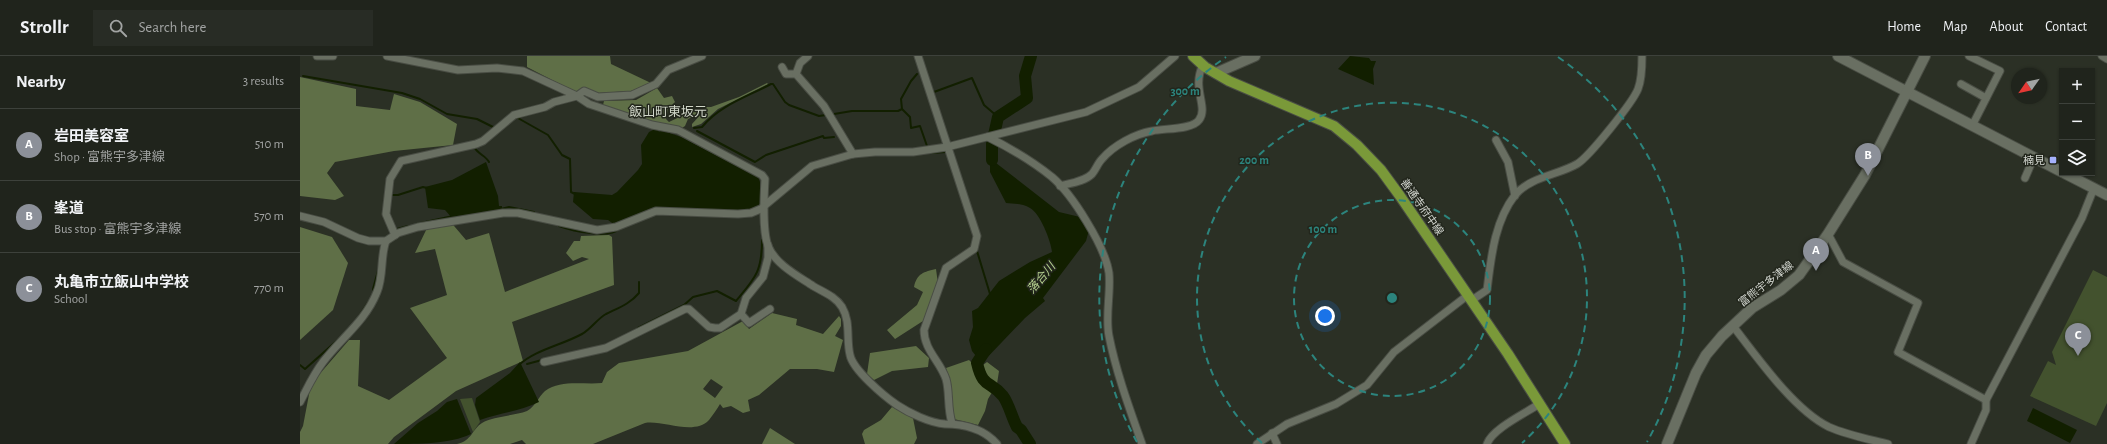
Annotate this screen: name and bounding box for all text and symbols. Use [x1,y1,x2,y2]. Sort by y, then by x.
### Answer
search box [93,10,373,46]
icon: search [107,17,129,39]
text: Strollr [20,18,69,37]
text: Search here [139,20,206,35]
text: Home [1887,20,1921,34]
text: Map [1943,20,1967,34]
text: About [1989,20,2023,34]
text: Contact [2045,20,2087,34]
north arrow [2011,68,2047,104]
map controls [2059,68,2095,176]
button: + [2059,68,2095,104]
text: Nearby [16,73,66,90]
text: 3 results [243,75,284,88]
text: 300 m [1170,85,1200,97]
button: − [2059,104,2095,140]
district label: 飯山町東坂元 [629,105,707,119]
text: 岩田美容室 [54,129,129,144]
text: A [25,138,33,151]
text: 510 m [255,138,284,151]
button: layers [2059,140,2095,176]
pin: B [1855,143,1881,176]
text: Shop · 富熊宇多津線 [54,151,165,164]
text: 200 m [1239,154,1269,166]
place label: 楠見 [2023,155,2045,166]
marker: 楠見 [2048,155,2058,165]
street label: 善通寺府中線 [1399,176,1446,237]
text: 峯道 [54,201,84,216]
text: B [25,210,33,223]
text: 570 m [254,210,284,223]
text: Bus stop · 富熊宇多津線 [54,223,182,236]
text: 100 m [1309,223,1337,235]
pin: A [1803,238,1829,271]
water label: 落合川 [1024,258,1058,296]
street label: 富熊宇多津線 [1736,259,1795,309]
text: 丸亀市立飯山中学校 [54,275,189,290]
text: C [26,282,32,295]
text: 770 m [254,282,284,295]
centre of rings [1385,291,1399,305]
text: School [54,293,88,306]
your location [1315,306,1335,326]
pin: C [2065,323,2091,356]

